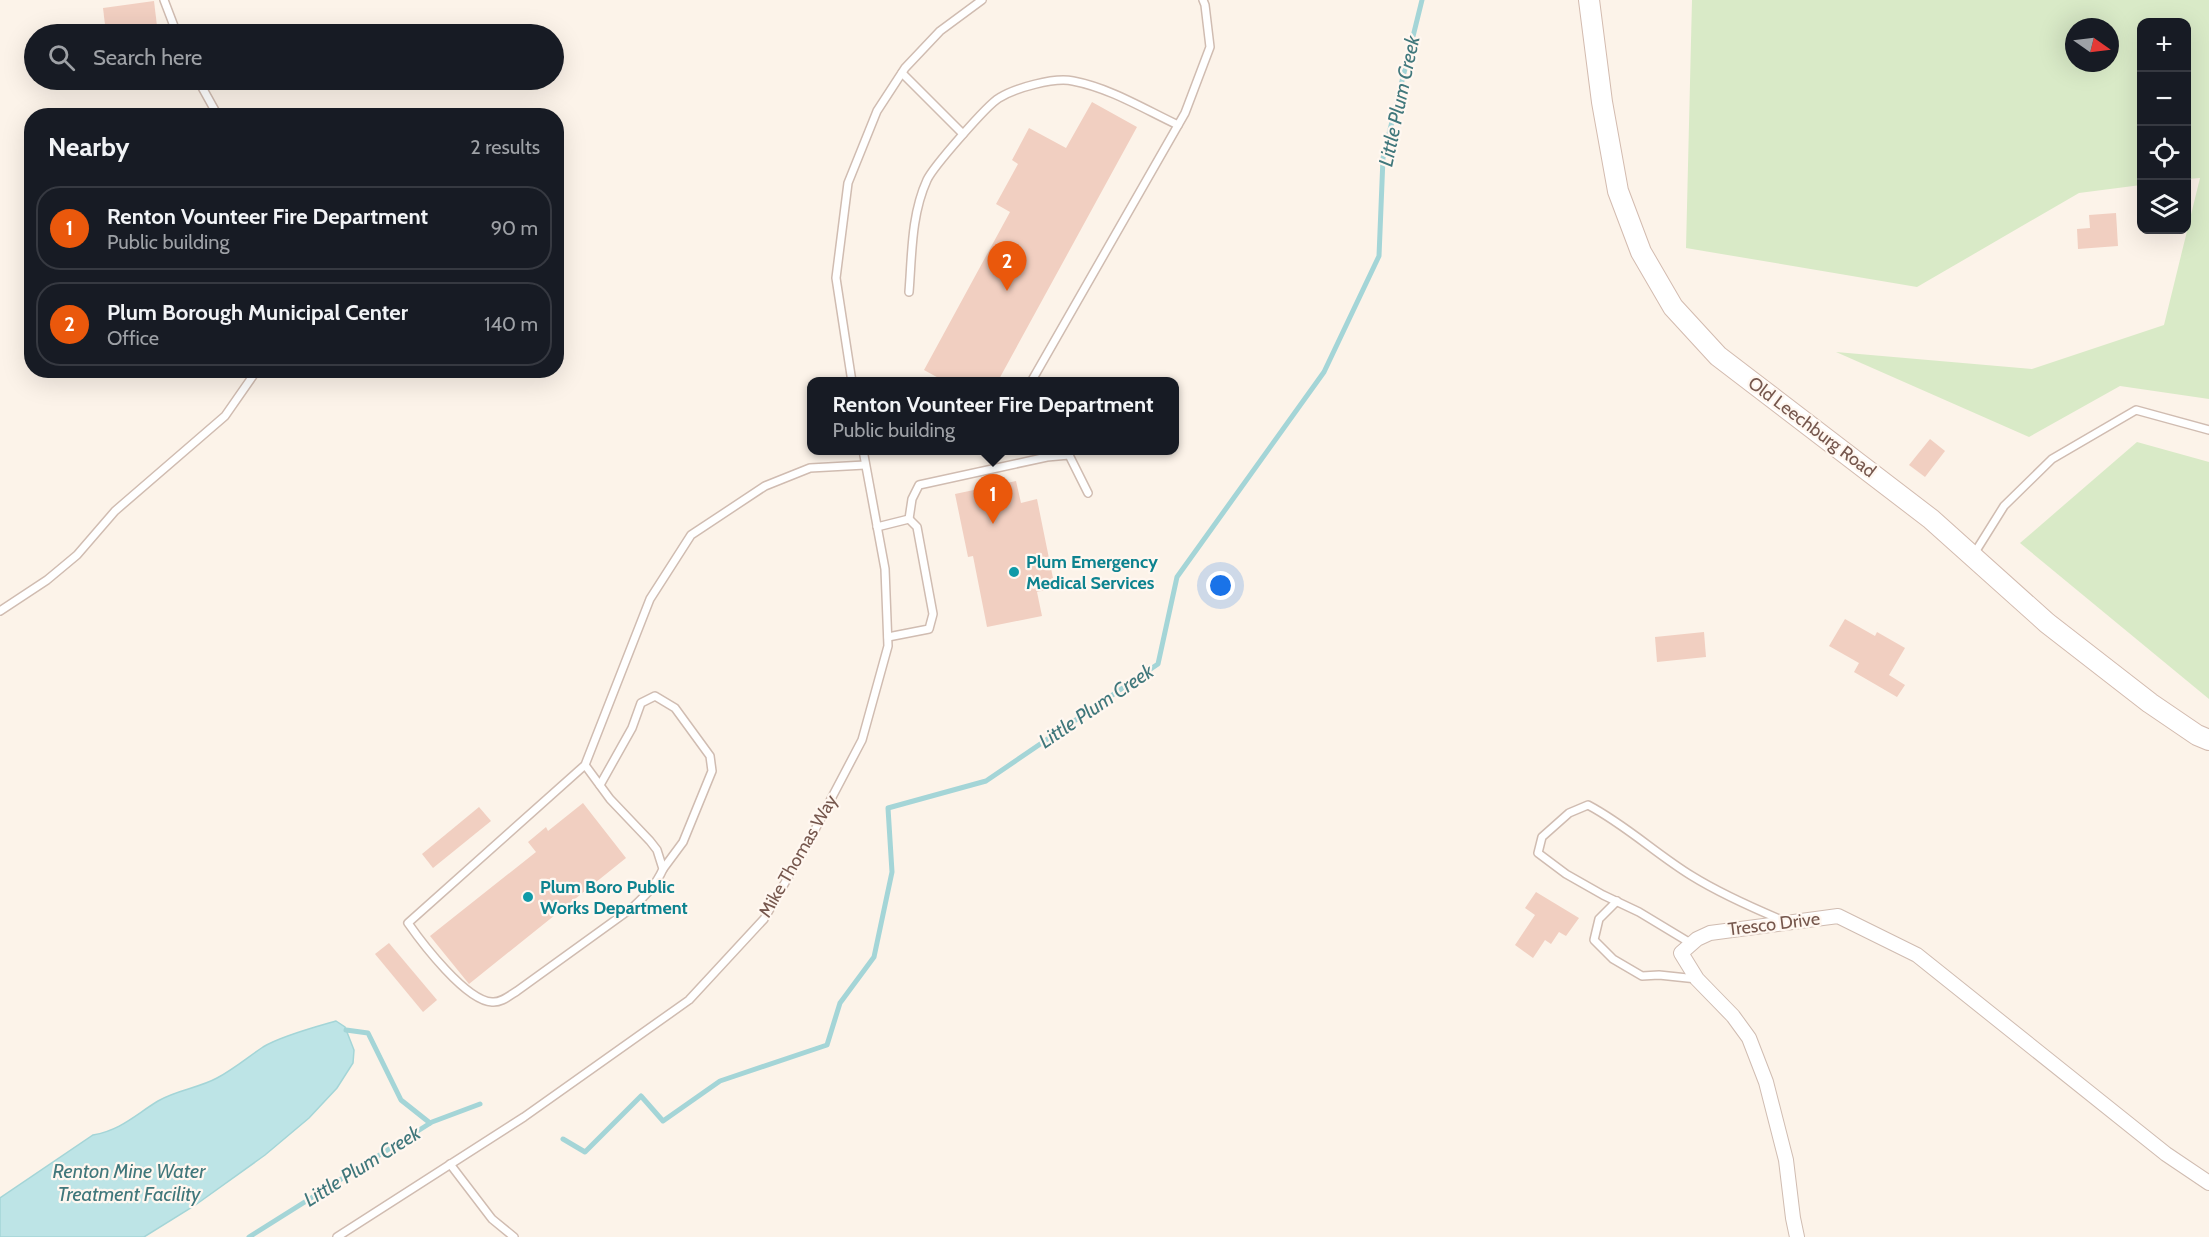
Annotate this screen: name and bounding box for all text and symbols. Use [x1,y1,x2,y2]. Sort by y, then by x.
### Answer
north arrow [2065,18,2119,72]
map controls [2137,18,2191,234]
button: + [2137,18,2191,72]
search box [24,24,564,90]
water label: Little Plum Creek [1373,32,1425,169]
icon: search [45,41,78,74]
text: Search here [93,44,202,71]
button: − [2137,72,2191,126]
button: locate [2137,126,2191,180]
text: Nearby [48,131,129,163]
text: 2 results [470,135,540,159]
button: layers [2137,180,2191,234]
text: Renton Vounteer Fire Department [107,203,428,230]
text: 1 [66,216,73,240]
text: 90 m [491,216,538,240]
text: Public building [107,230,229,254]
pin: 2 [988,242,1026,291]
text: Plum Borough Municipal Center [107,299,408,326]
text: 2 [64,312,75,336]
text: 140 m [484,312,538,336]
text: Office [107,326,159,350]
street label: Old Leechburg Road [1744,372,1880,482]
popup [807,377,1179,455]
text: Renton Vounteer Fire Department [833,391,1153,418]
text: Public building [833,418,955,442]
pin: 1 [974,474,1012,524]
place label: Plum Emergency Medical Services [1026,551,1158,594]
marker: Plum Emergency Medical Services [1007,565,1021,579]
your location [1206,571,1235,600]
water label: Little Plum Creek [1034,658,1159,753]
street label: Mike Thomas Way [754,791,842,921]
place label: Plum Boro Public Works Department [540,876,688,919]
marker: Plum Boro Public Works Department [521,890,535,904]
street label: Tresco Drive [1727,907,1821,941]
water label: Little Plum Creek [299,1120,426,1211]
water label: Renton Mine Water Treatment Facility [53,1159,206,1206]

